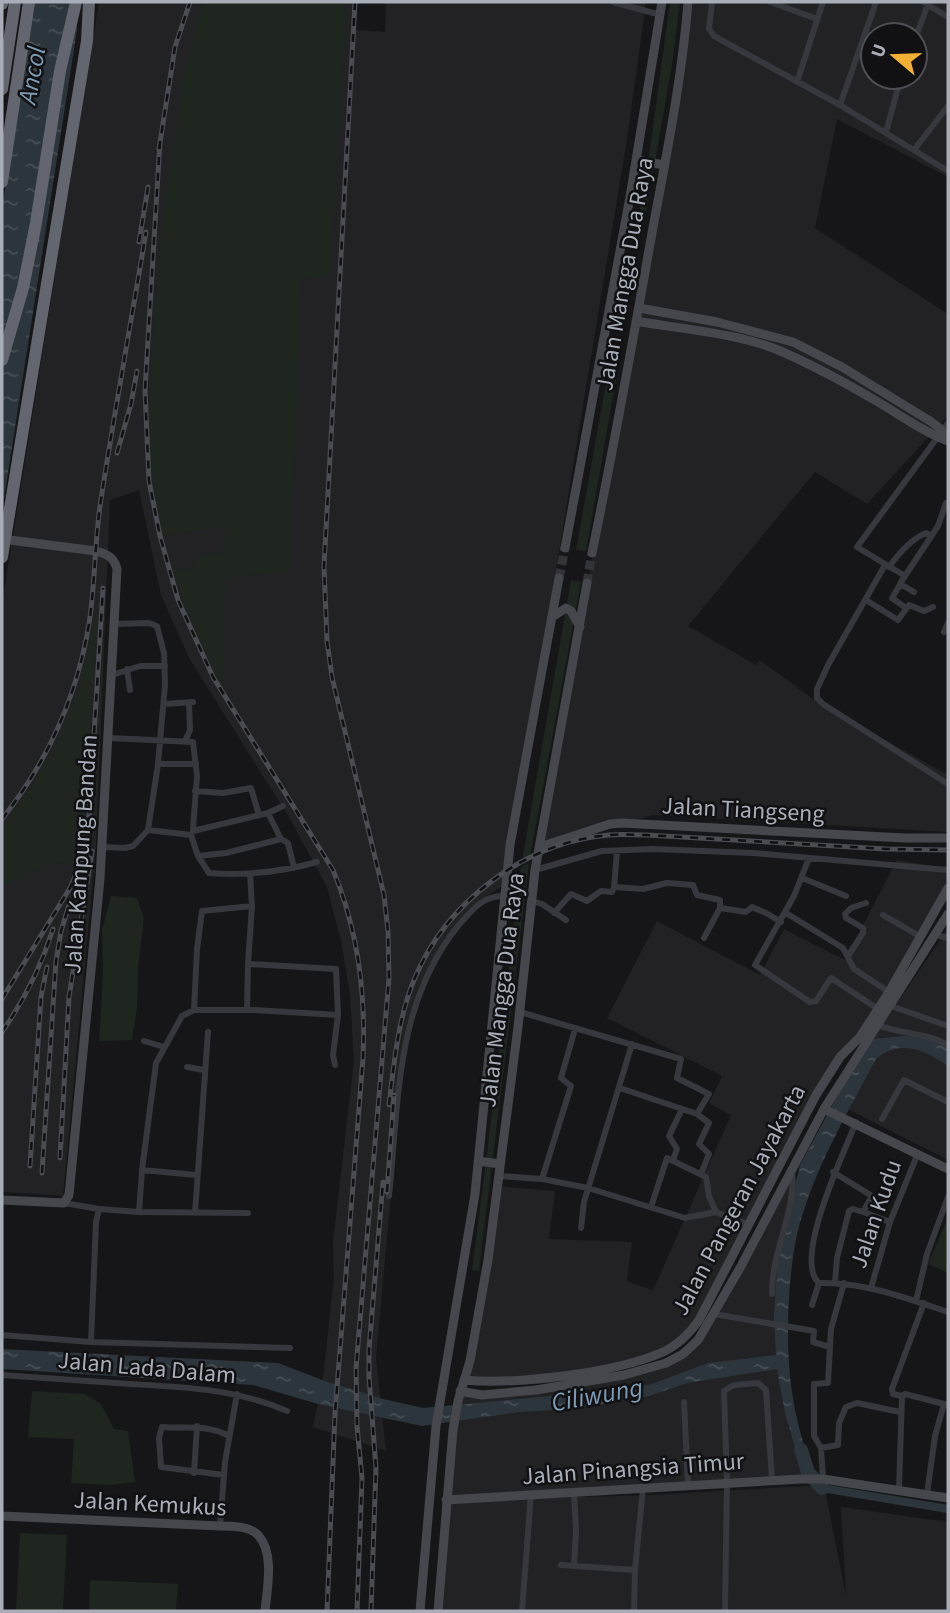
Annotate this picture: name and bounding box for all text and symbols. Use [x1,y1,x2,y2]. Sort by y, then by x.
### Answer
north arrow [859,21,929,91]
text: U [865,41,894,61]
water label: Ancol [8,43,55,109]
street label: Jalan Mangga Dua Raya [587,155,663,393]
street label: Jalan Kampung Bandan [55,733,107,975]
street label: Jalan Tiangseng [661,788,825,832]
street label: Jalan Mangga Dua Raya [470,871,534,1109]
street label: Jalan Pangeran Jayakarta [663,1078,815,1322]
street label: Jalan Kudu [841,1155,911,1273]
street label: Jalan Lada Dalam [56,1343,238,1393]
water label: Ciliwung [548,1369,646,1421]
street label: Jalan Pinangsia Timur [521,1444,746,1494]
street label: Jalan Kemukus [73,1483,227,1525]

